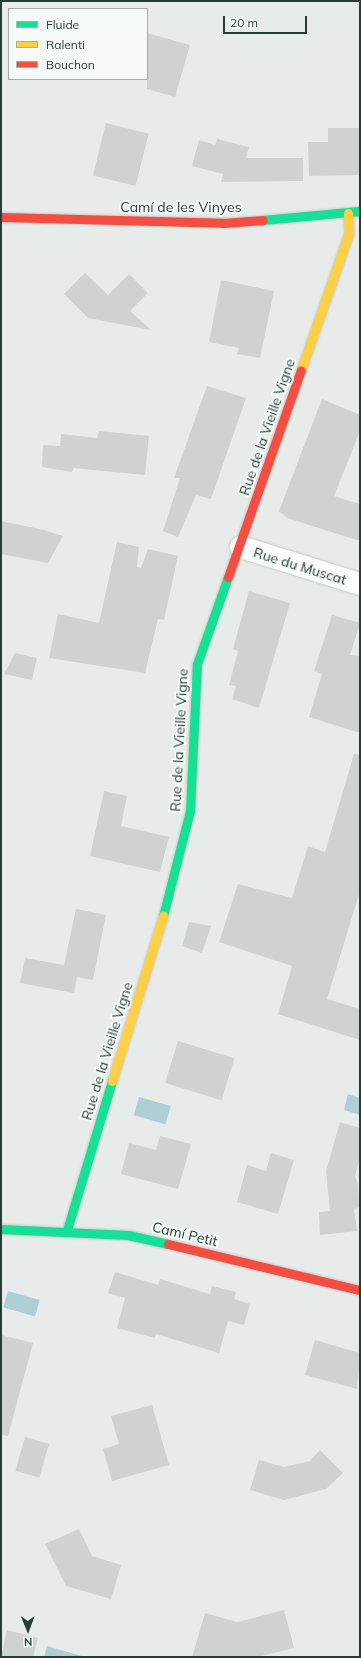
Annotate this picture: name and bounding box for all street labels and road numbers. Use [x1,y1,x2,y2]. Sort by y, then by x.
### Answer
street label: Camí de les Vinyes [120,199,242,215]
street label: Rue de la Vieille Vigne [236,356,298,498]
street label: Rue du Muscat [251,544,349,588]
street label: Rue de la Vieille Vigne [167,668,191,812]
street label: Rue de la Vieille Vigne [78,980,136,1122]
street label: Camí Petit [151,1218,219,1250]

